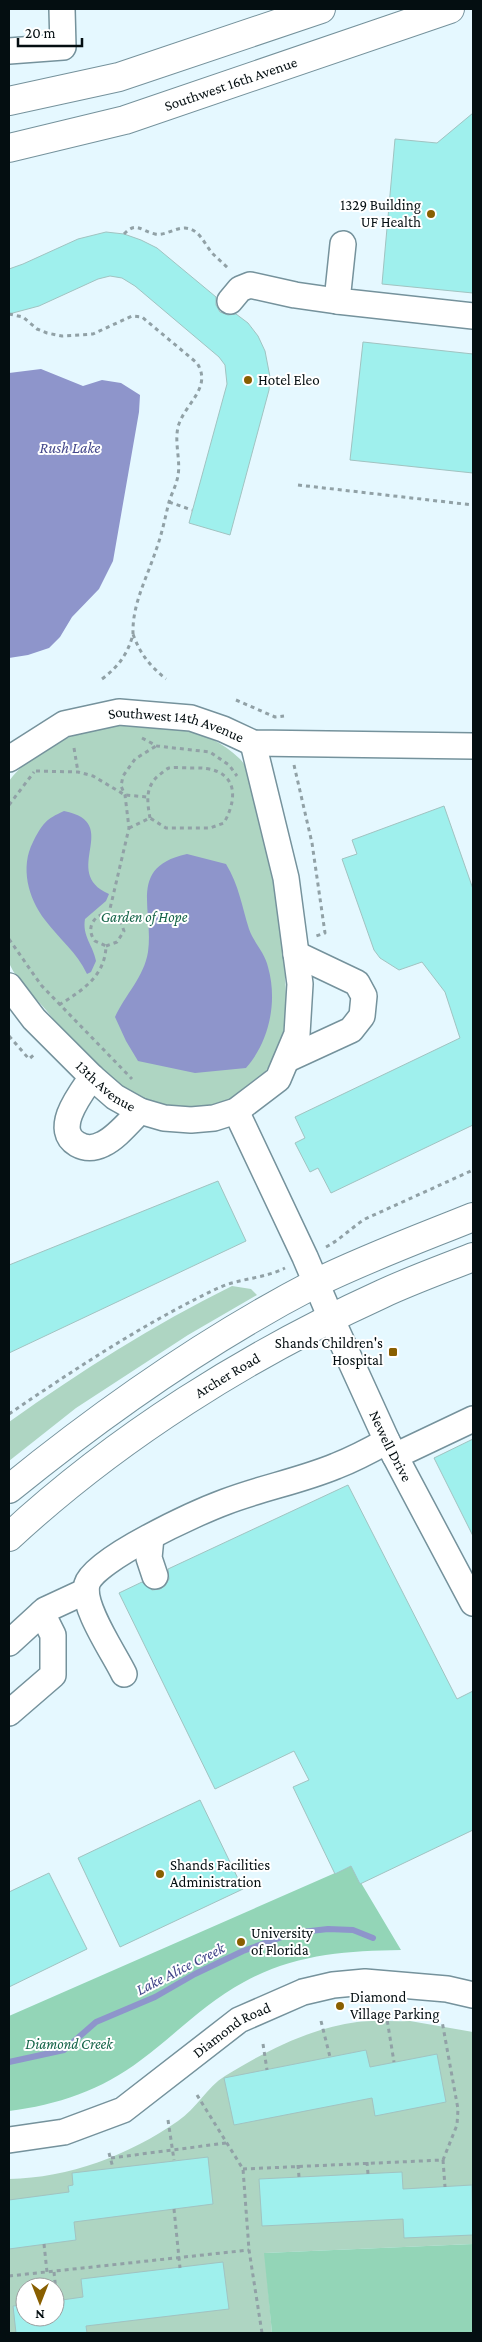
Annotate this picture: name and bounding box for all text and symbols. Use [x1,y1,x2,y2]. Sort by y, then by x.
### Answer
scale bar [18,15,81,47]
text: 20 m [25,25,56,41]
street label: Southwest 16th Avenue [162,54,300,114]
place label: 1329 Building UF Health [340,197,421,230]
marker: 1329 Building UF Health [425,208,437,220]
place label: Hotel Eleo [258,372,320,388]
marker: Hotel Eleo [242,374,254,386]
water label: Rush Lake [40,439,100,456]
street label: Southwest 14th Avenue [106,703,247,746]
park label: Garden of Hope [101,909,188,926]
street label: 13th Avenue [73,1058,139,1115]
place label: Shands Children's Hospital [275,1335,383,1369]
marker: Shands Children's Hospital [387,1346,399,1358]
street label: Archer Road [192,1350,263,1401]
street label: Newell Drive [366,1408,415,1485]
place label: Shands Facilities Administration [170,1857,270,1890]
marker: Shands Facilities Administration [154,1868,166,1880]
place label: University of Florida [251,1925,313,1958]
marker: University of Florida [235,1936,247,1948]
water label: Lake Alice Creek [133,1938,228,1998]
place label: Diamond Village Parking [350,1989,440,2023]
street label: Diamond Road [190,1999,273,2061]
marker: Diamond Village Parking [334,2000,346,2012]
park label: Diamond Creek [25,2036,114,2052]
north arrow [15,2277,65,2327]
text: N [35,2307,45,2323]

